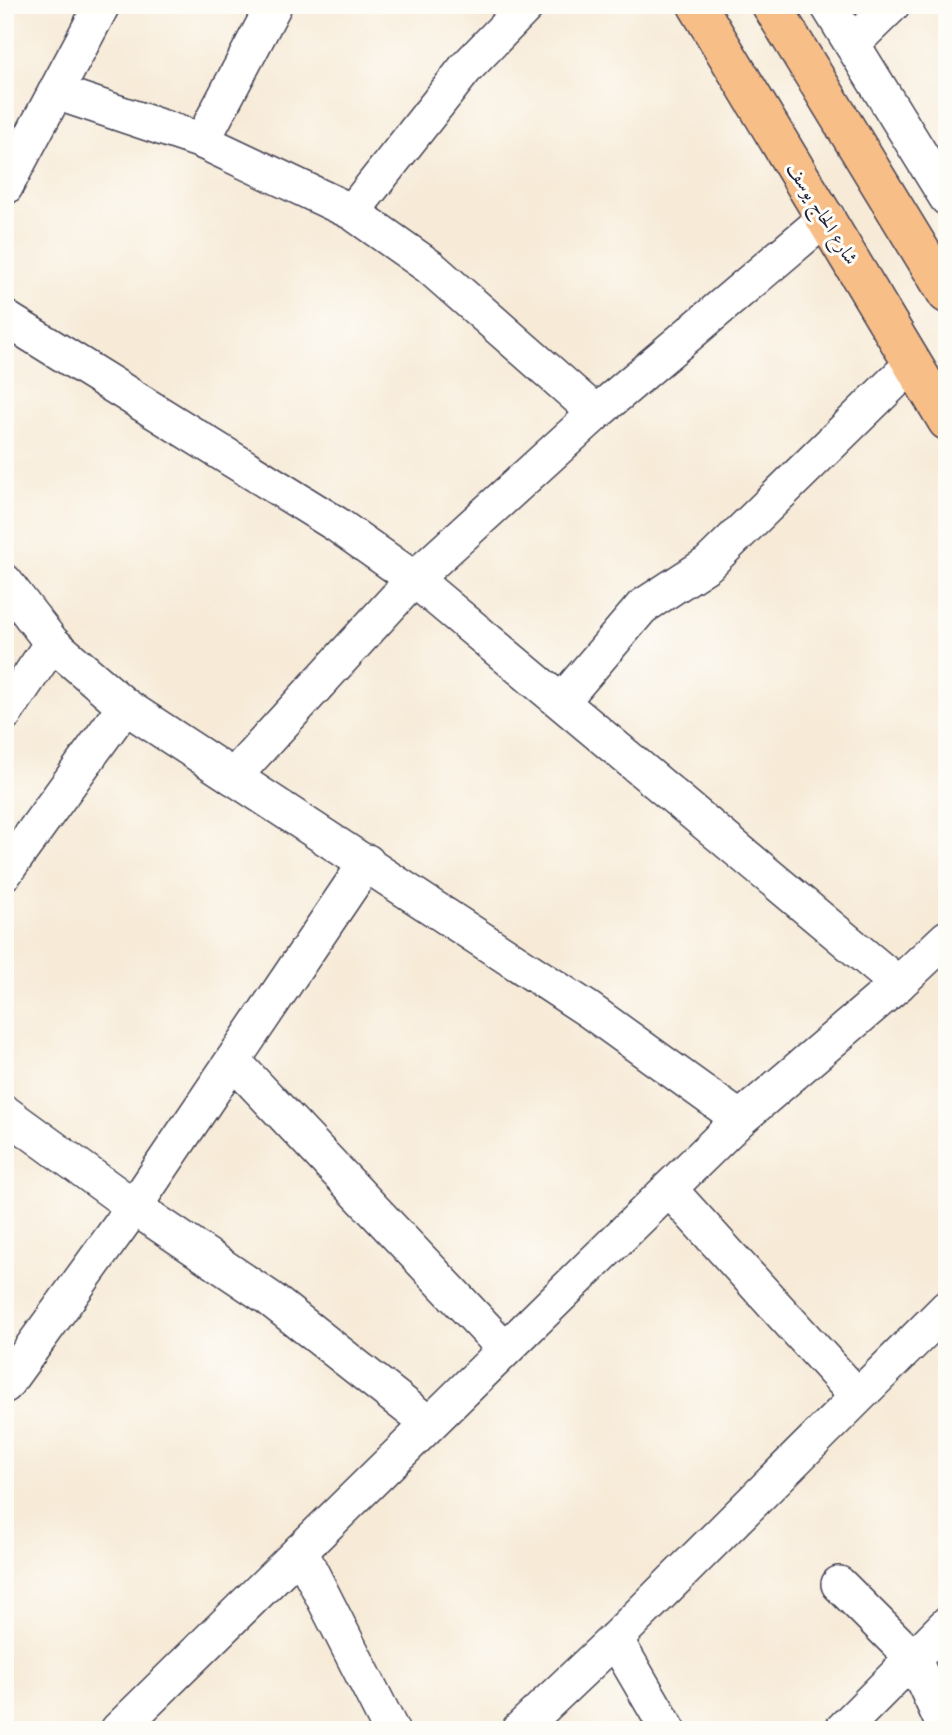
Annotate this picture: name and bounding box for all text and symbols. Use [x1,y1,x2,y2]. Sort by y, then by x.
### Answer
street label: شارع الحاج يوسف [777,158,863,272]

